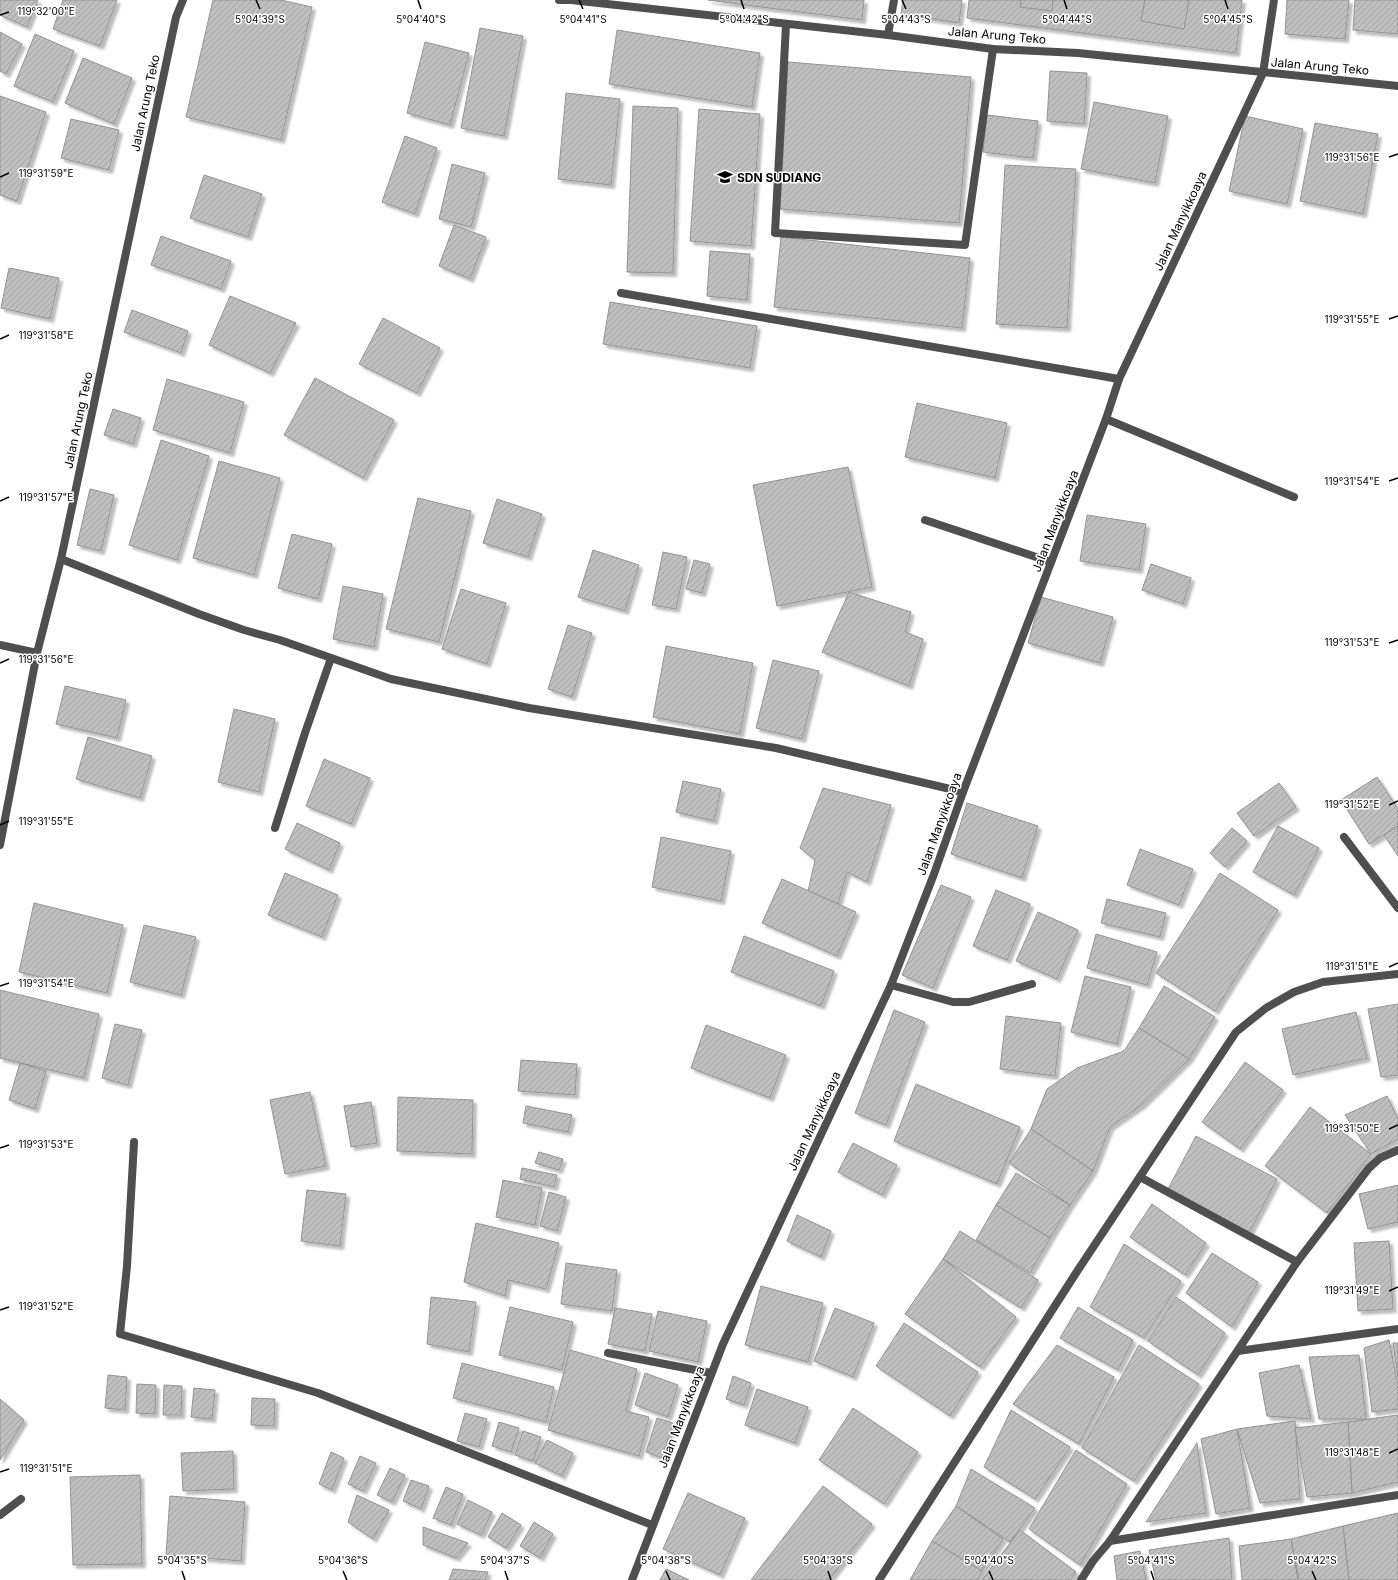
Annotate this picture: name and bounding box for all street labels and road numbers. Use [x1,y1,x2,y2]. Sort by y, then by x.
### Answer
street label: Jalan Arung Teko [947,23,1047,47]
street label: Jalan Arung Teko [127,53,163,153]
street label: Jalan Arung Teko [1270,54,1370,78]
street label: Jalan Manyikkoaya [1150,169,1210,273]
street label: Jalan Arung Teko [60,370,96,470]
street label: Jalan Manyikkoaya [1029,468,1081,574]
street label: Jalan Manyikkoaya [913,771,965,877]
street label: Jalan Manyikkoaya [784,1069,844,1173]
street label: Jalan Manyikkoaya [655,1364,707,1470]

